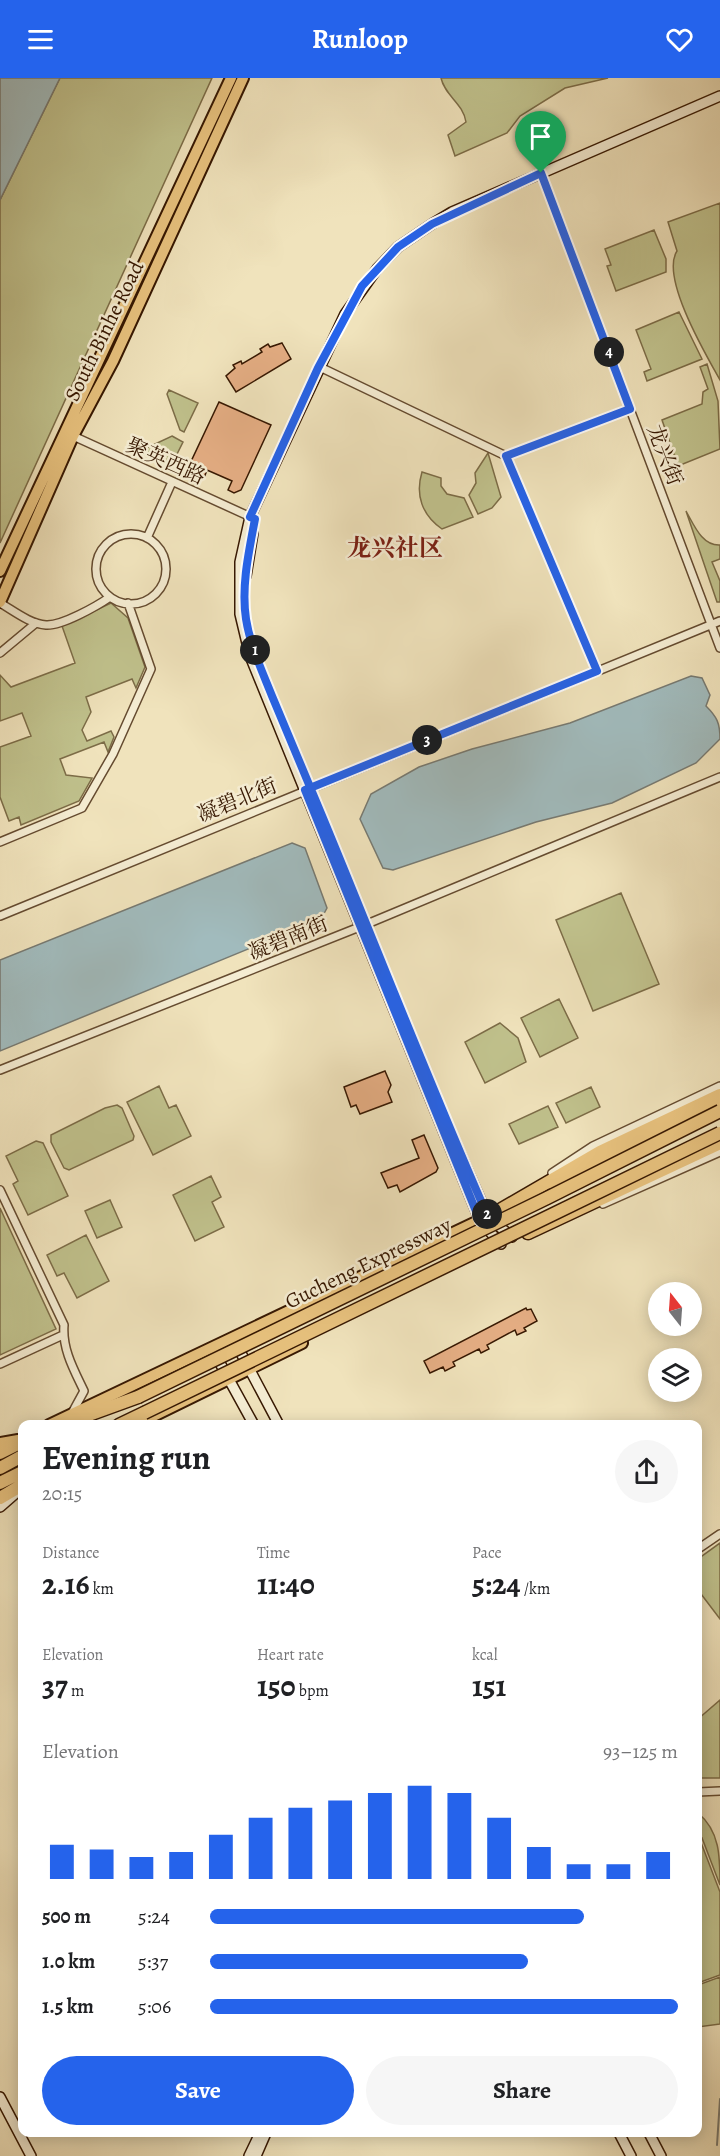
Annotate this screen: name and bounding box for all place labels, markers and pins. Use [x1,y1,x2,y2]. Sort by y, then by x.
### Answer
pin [515,111,566,173]
pin: 4 [594,337,624,367]
pin: 1 [240,635,270,665]
pin: 3 [412,725,442,755]
pin: 2 [472,1199,502,1229]

